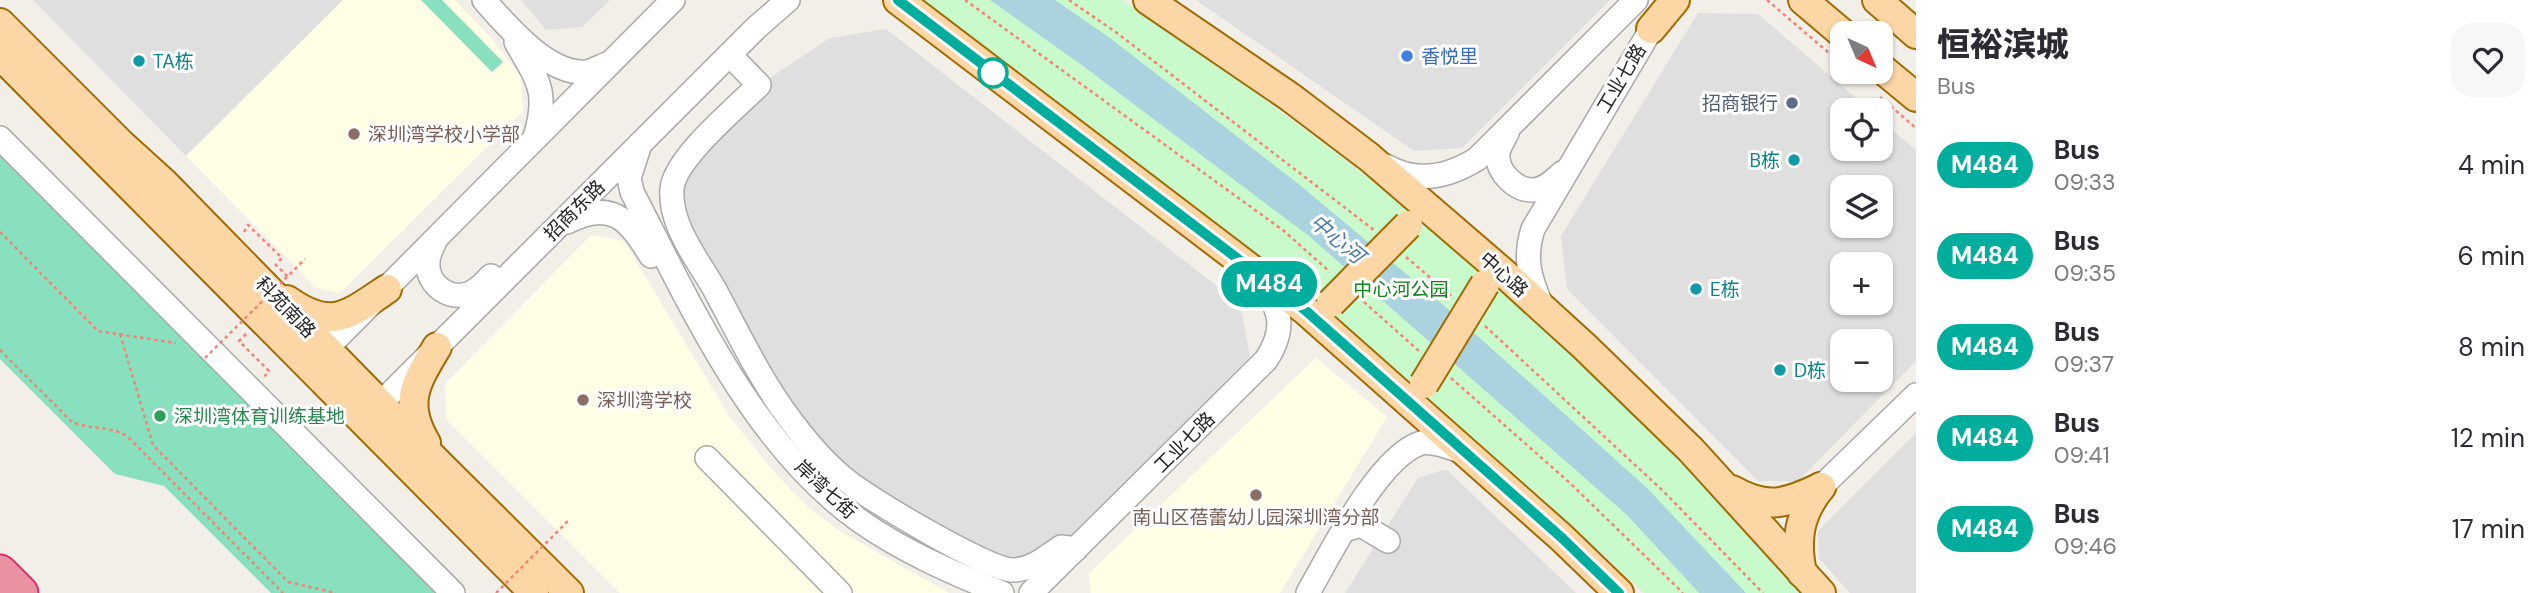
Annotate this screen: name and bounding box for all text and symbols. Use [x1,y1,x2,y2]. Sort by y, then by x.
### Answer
north arrow [1830,21,1894,84]
map controls [1830,21,1893,392]
text: 恒裕滨城 [1937,23,2069,66]
button: heart [2451,23,2525,97]
street label: 工业七路 [1591,39,1652,117]
place label: 香悦里 [1421,44,1478,69]
marker: 香悦里 [1399,48,1415,64]
place label: TA栋 [153,49,194,74]
marker: TA栋 [131,53,147,69]
unlabelled marker [978,58,1008,88]
text: Bus [1937,71,1976,101]
place label: 招商银行 [1702,91,1778,116]
marker: 招商银行 [1784,95,1800,111]
button: locate [1830,98,1893,161]
place label: 深圳湾学校小学部 [368,122,520,147]
marker: 深圳湾学校小学部 [346,126,362,142]
text: Bus [2054,133,2100,167]
place label: B栋 [1750,148,1780,173]
text: 4 min [2458,148,2525,182]
text: M484 [1951,149,2019,180]
marker: B栋 [1786,152,1802,168]
text: 09:33 [2054,167,2116,197]
street label: 招商东路 [539,175,610,246]
button: layers [1830,175,1893,238]
water label: 中心河 [1304,208,1373,273]
text: Bus [2054,224,2100,258]
text: 6 min [2457,239,2525,273]
text: M484 [1951,240,2019,271]
street label: 中心路 [1474,246,1533,303]
button: + [1830,252,1893,315]
text: 09:35 [2054,258,2116,288]
line badge: M484 [1220,261,1318,307]
text: M484 [1235,268,1303,299]
street label: 科苑南路 [250,271,321,343]
park label: 中心河公园 [1353,277,1449,302]
place label: E栋 [1710,277,1740,302]
marker: E栋 [1688,281,1704,297]
text: Bus [2054,315,2100,349]
button: − [1830,329,1893,392]
text: 8 min [2458,330,2525,364]
text: M484 [1951,331,2019,362]
text: 09:37 [2054,349,2114,379]
place label: D栋 [1794,358,1826,383]
marker: D栋 [1772,362,1788,378]
place label: 深圳湾学校 [597,388,692,413]
marker: 深圳湾学校 [575,392,591,408]
place label: 深圳湾体育训练基地 [174,404,345,429]
text: Bus [2054,406,2100,440]
street label: 工业七路 [1149,407,1220,478]
marker: 深圳湾体育训练基地 [152,408,168,424]
text: 12 min [2451,421,2525,455]
text: M484 [1951,422,2019,453]
text: 09:41 [2054,440,2110,470]
street label: 岸湾七街 [789,454,862,524]
marker: 南山区蓓蕾幼儿园深圳湾分部 [1248,487,1264,503]
text: Bus [2054,497,2100,531]
place label: 南山区蓓蕾幼儿园深圳湾分部 [1132,505,1380,530]
text: 17 min [2452,512,2525,546]
text: M484 [1951,513,2019,544]
text: 09:46 [2054,531,2117,561]

